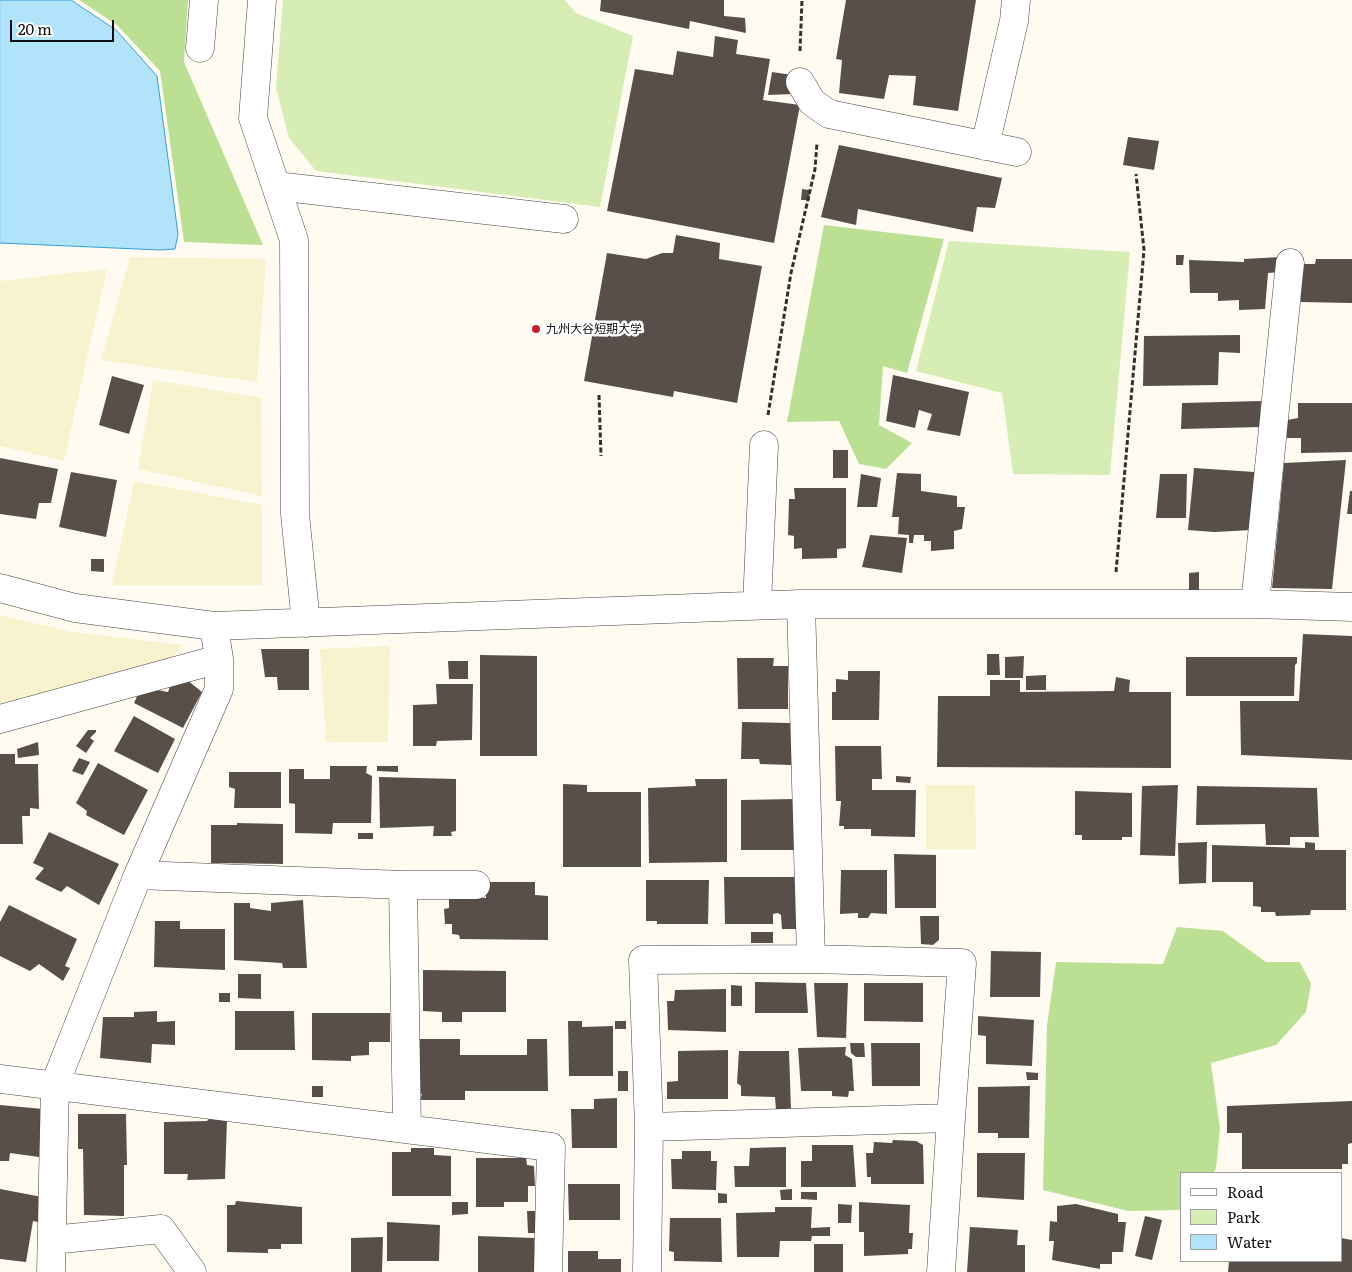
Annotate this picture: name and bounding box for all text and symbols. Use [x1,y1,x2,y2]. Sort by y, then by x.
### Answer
scale bar [12,10,116,42]
text: 20 m [18,17,52,40]
place label: 九州大谷短期大学 [546,322,642,336]
marker: 九州大谷短期大学 [530,323,542,335]
legend [1180,1172,1342,1262]
text: Road [1227,1180,1263,1203]
text: Park [1227,1205,1260,1228]
text: Water [1227,1230,1272,1253]

